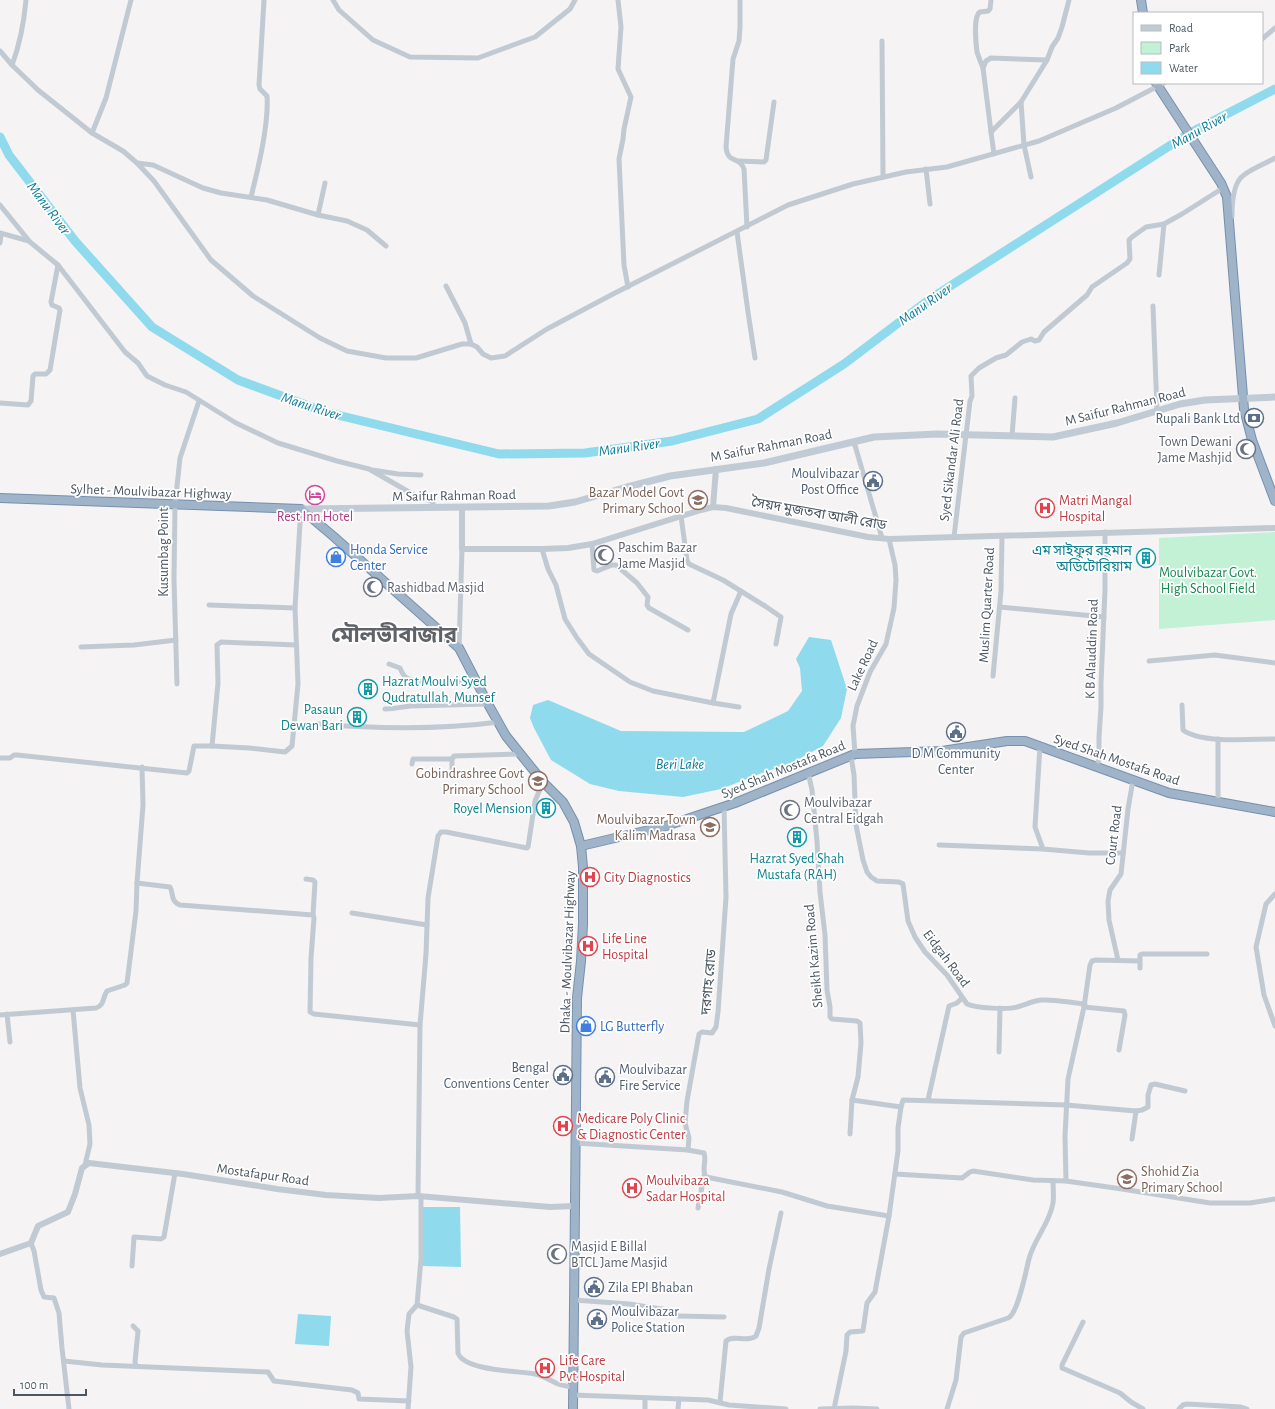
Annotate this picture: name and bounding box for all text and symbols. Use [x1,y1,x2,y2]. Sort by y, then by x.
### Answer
legend [1133,12,1263,84]
text: Road [1169,22,1193,34]
text: Park [1169,42,1190,54]
text: Water [1169,62,1198,74]
water label: Manu River [1169,108,1231,152]
water label: Manu River [24,179,74,238]
water label: Manu River [896,280,956,328]
street label: M Saifur Rahman Road [1064,385,1187,429]
water label: Manu River [279,390,343,423]
street label: Syed Sikandar Ali Road [938,398,966,522]
bank icon: Rupali Bank Ltd [1243,407,1265,429]
place label: Rupali Bank Ltd [1156,412,1240,426]
street label: M Saifur Rahman Road [709,427,833,465]
place label: Town Dewani Jame Mashjid [1157,435,1232,465]
water label: Manu River [598,436,662,459]
mosque icon: Town Dewani Jame Mashjid [1235,438,1257,460]
place label: Moulvibazar Post Office [791,467,859,497]
public building icon: Moulvibazar Post Office [862,470,884,492]
street label: Sylhet - Moulvibazar Highway [70,482,232,502]
hotel icon: Rest Inn Hotel [304,484,326,506]
place label: Bazar Model Govt Primary School [589,486,685,516]
street label: M Saifur Rahman Road [392,488,516,504]
school or university icon: Bazar Model Govt Primary School [687,489,709,511]
street label: সৈয়দ মুজতবা আলী রোড [749,493,889,534]
place label: Matri Mangal Hospital [1059,494,1132,524]
hospital icon: Matri Mangal Hospital [1034,497,1056,519]
street label: Kusumbag Point [157,507,171,597]
place label: Rest Inn Hotel [277,510,353,524]
place label: Paschim Bazar Jame Masjid [618,541,697,571]
place label: এম সাইফুর রহমান অডিটোরিয়াম [1032,542,1133,574]
place label: Honda Service Center [350,543,428,573]
mosque icon: Paschim Bazar Jame Masjid [593,544,615,566]
shop icon: Honda Service Center [325,546,347,568]
street label: Muslim Quarter Road [977,547,997,663]
building icon: এম সাইফুর রহমান অডিটোরিয়াম [1135,547,1157,569]
park label: Moulvibazar Govt. High School Field [1159,566,1257,596]
mosque icon: Rashidbad Masjid [362,576,384,598]
place label: Rashidbad Masjid [387,581,484,595]
street label: K B Alauddin Road [1083,599,1101,699]
district label: মৌলভীবাজার [331,622,458,646]
street label: Lake Road [845,638,881,693]
place label: Hazrat Moulvi Syed Qudratullah, Munsef [382,675,496,705]
building icon: Hazrat Moulvi Syed Qudratullah, Munsef [357,678,379,700]
place label: Pasaun Dewan Bari [281,703,343,733]
building icon: Pasaun Dewan Bari [346,706,368,728]
public building icon: D M Community Center [945,721,967,743]
street label: Syed Shah Mostafa Road [1052,732,1181,788]
street label: Syed Shah Mostafa Road [719,739,847,801]
place label: D M Community Center [912,747,1000,777]
water label: Beri Lake [656,757,705,772]
place label: Gobindrashree Govt Primary School [416,767,525,797]
school or university icon: Gobindrashree Govt Primary School [527,770,549,792]
place label: Moulvibazar Central Eidgah [804,796,884,826]
building icon: Royel Mension [535,797,557,819]
mosque icon: Moulvibazar Central Eidgah [779,799,801,821]
place label: Royel Mension [453,802,532,816]
street label: Court Road [1103,804,1125,866]
place label: Moulvibazar Town Kalim Madrasa [597,813,697,843]
school or university icon: Moulvibazar Town Kalim Madrasa [699,816,721,838]
building icon: Hazrat Syed Shah Mustafa (RAH) [786,826,808,848]
place label: Hazrat Syed Shah Mustafa (RAH) [750,852,844,882]
hospital icon: City Diagnostics [579,866,601,888]
street label: Dhaka - Moulvibazar Highway [558,870,578,1034]
place label: City Diagnostics [604,871,691,885]
street label: Sheikh Kazim Road [802,903,826,1008]
street label: Eidgah Road [920,927,972,990]
place label: Life Line Hospital [602,932,648,962]
hospital icon: Life Line Hospital [577,935,599,957]
street label: দরগাহ রোড [699,948,719,1016]
shop icon: LG Butterfly [575,1015,597,1037]
place label: LG Butterfly [600,1020,664,1034]
place label: Bengal Conventions Center [444,1061,549,1091]
place label: Moulvibazar Fire Service [619,1063,687,1093]
public building icon: Bengal Conventions Center [552,1064,574,1086]
public building icon: Moulvibazar Fire Service [594,1066,616,1088]
place label: Medicare Poly Clinic & Diagnostic Center [577,1112,686,1142]
hospital icon: Medicare Poly Clinic & Diagnostic Center [552,1115,574,1137]
street label: Mostafapur Road [216,1162,310,1188]
place label: Shohid Zia Primary School [1141,1165,1223,1195]
school or university icon: Shohid Zia Primary School [1116,1168,1138,1190]
place label: Moulvibaza Sadar Hospital [646,1174,725,1204]
hospital icon: Moulvibaza Sadar Hospital [621,1177,643,1199]
place label: Masjid E Billal BTCL Jame Masjid [571,1240,668,1270]
mosque icon: Masjid E Billal BTCL Jame Masjid [546,1243,568,1265]
public building icon: Zila EPI Bhaban [583,1276,605,1298]
place label: Zila EPI Bhaban [608,1281,693,1295]
place label: Moulvibazar Police Station [611,1305,685,1335]
public building icon: Moulvibazar Police Station [586,1308,608,1330]
place label: Life Care Pvt Hospital [559,1354,625,1384]
hospital icon: Life Care Pvt Hospital [534,1357,556,1379]
scale bar [14,1371,86,1397]
text: 100 m [20,1379,48,1391]

